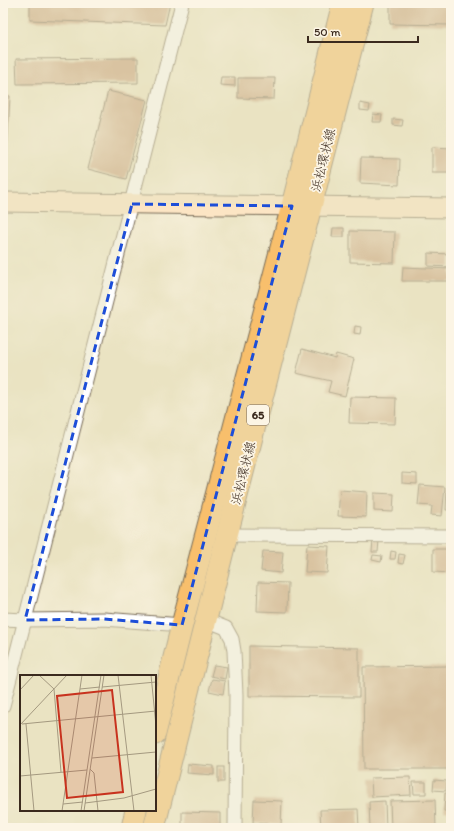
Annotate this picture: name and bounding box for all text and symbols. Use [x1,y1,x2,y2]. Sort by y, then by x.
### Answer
scale bar [308,18,418,44]
text: 50 m [314,25,340,39]
street label: 浜松環状線 [308,126,338,193]
road number: 65 [247,405,269,425]
street label: 浜松環状線 [228,439,258,506]
inset map [20,675,156,811]

